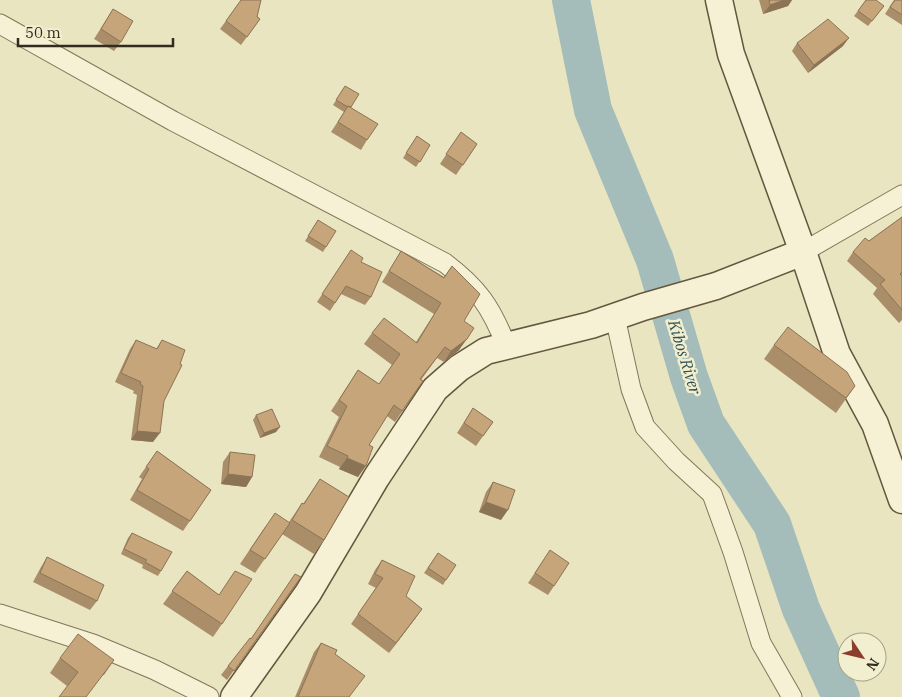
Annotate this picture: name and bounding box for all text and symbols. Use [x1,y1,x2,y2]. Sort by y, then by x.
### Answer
scale bar [18,15,172,47]
text: 50 m [25,23,61,42]
water label: Kibos River [664,316,706,398]
north arrow [837,632,887,682]
text: N [862,655,883,674]

